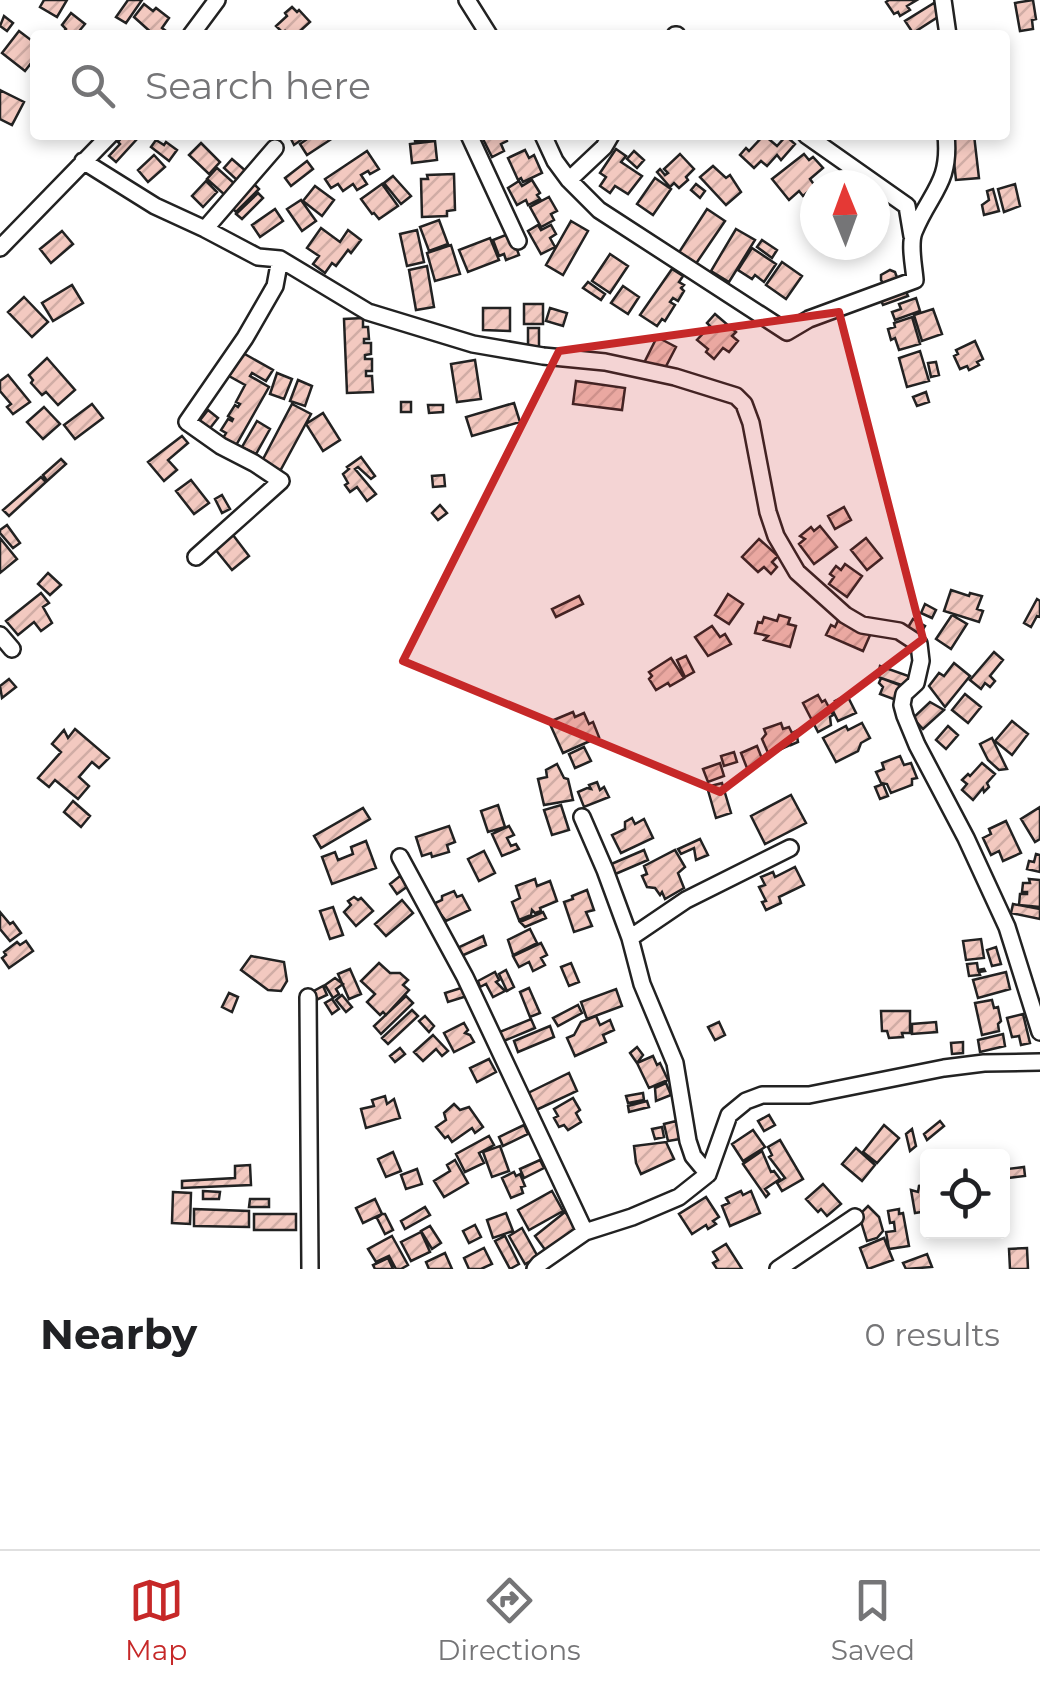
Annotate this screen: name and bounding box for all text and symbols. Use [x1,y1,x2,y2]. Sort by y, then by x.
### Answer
search box [30,30,1010,140]
icon: search [65,58,120,113]
text: Search here [145,62,371,109]
north arrow [800,170,890,260]
map controls [920,1149,1010,1239]
button: locate [920,1149,1010,1239]
text: Nearby [40,1308,197,1360]
text: 0 results [865,1315,1000,1354]
tab: Map [125,1573,187,1667]
tab: Directions [437,1573,581,1667]
tab: Saved [831,1573,915,1667]

